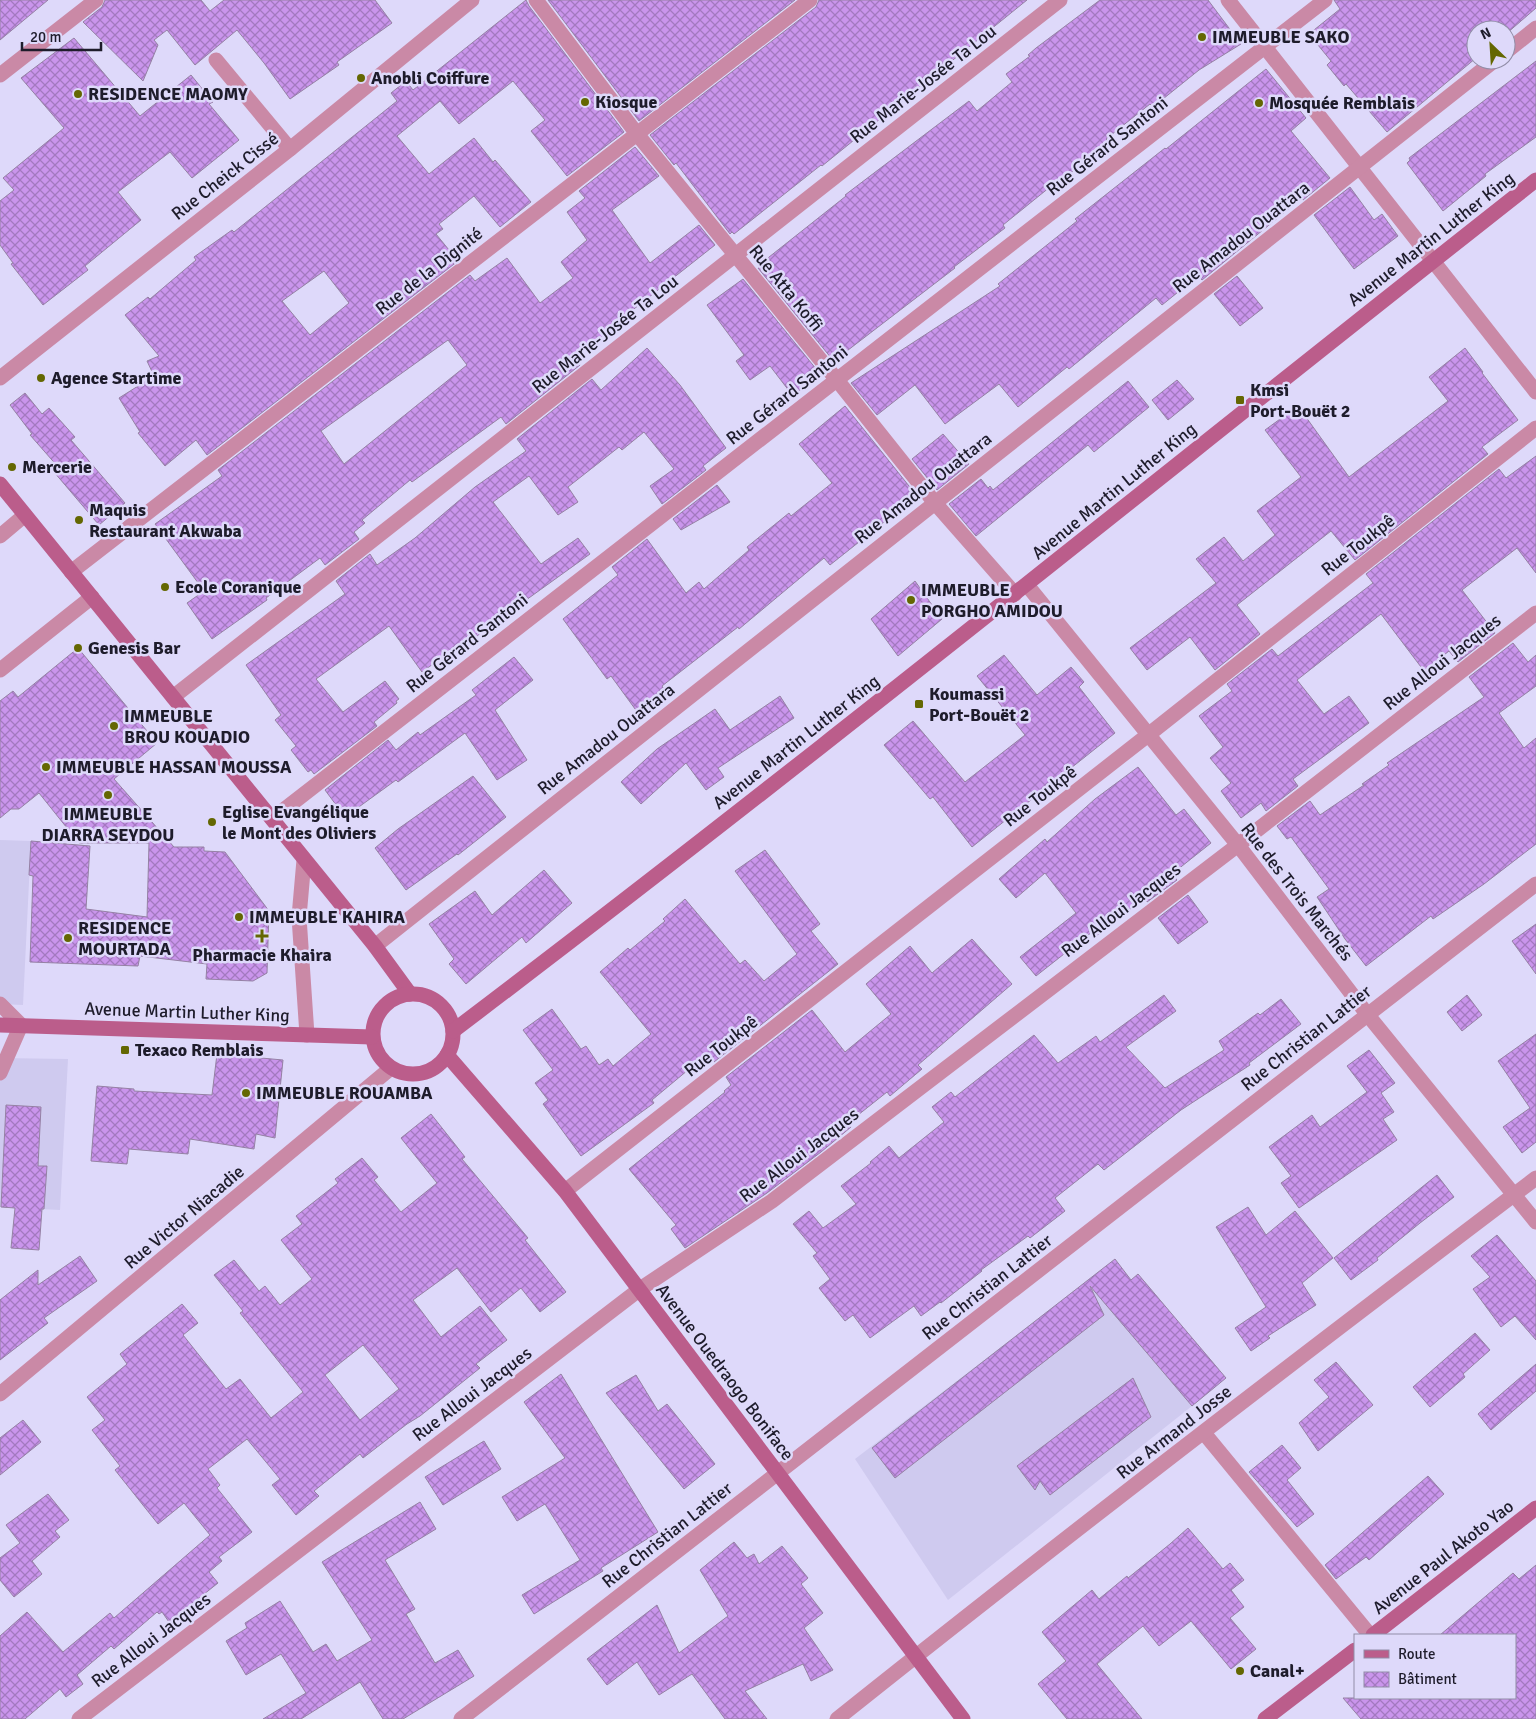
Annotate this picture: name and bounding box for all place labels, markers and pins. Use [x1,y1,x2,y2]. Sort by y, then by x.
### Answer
place label: IMMEUBLE SAKO [1212,26,1349,48]
marker: IMMEUBLE SAKO [1196,31,1208,43]
place label: Anobli Coiffure [371,67,489,89]
marker: Anobli Coiffure [355,72,367,84]
place label: RESIDENCE MAOMY [88,83,248,105]
marker: RESIDENCE MAOMY [72,88,84,100]
place label: Kiosque [595,91,657,113]
place label: Mosquée Remblais [1269,92,1415,114]
marker: Kiosque [579,96,591,108]
marker: Mosquée Remblais [1253,97,1265,109]
place label: Agence Startime [51,367,182,389]
marker: Agence Startime [35,372,47,384]
place label: Kmsi Port-Bouët 2 [1250,379,1351,422]
marker: Kmsi Port-Bouët 2 [1234,394,1246,406]
place label: Mercerie [22,456,92,478]
marker: Mercerie [6,461,18,473]
place label: Maquis Restaurant Akwaba [89,499,242,542]
marker: Maquis Restaurant Akwaba [73,514,85,526]
place label: Ecole Coranique [175,576,301,598]
place label: IMMEUBLE PORGHO AMIDOU [921,579,1063,622]
marker: Ecole Coranique [159,581,171,593]
marker: IMMEUBLE PORGHO AMIDOU [905,594,917,606]
place label: Genesis Bar [88,637,181,659]
marker: Genesis Bar [72,642,84,654]
place label: Koumassi Port-Bouët 2 [929,683,1030,726]
marker: Koumassi Port-Bouët 2 [913,698,925,710]
place label: IMMEUBLE BROU KOUADIO [124,705,250,748]
marker: IMMEUBLE BROU KOUADIO [108,720,120,732]
place label: IMMEUBLE HASSAN MOUSSA [56,756,292,778]
marker: IMMEUBLE HASSAN MOUSSA [40,761,52,773]
marker: IMMEUBLE DIARRA SEYDOU [102,789,114,801]
place label: Eglise Evangélique le Mont des Oliviers [222,801,376,844]
place label: IMMEUBLE DIARRA SEYDOU [42,803,175,846]
marker: Eglise Evangélique le Mont des Oliviers [206,816,218,828]
place label: IMMEUBLE KAHIRA [249,906,406,928]
marker: IMMEUBLE KAHIRA [233,911,245,923]
place label: RESIDENCE MOURTADA [78,917,171,960]
marker: Pharmacie Khaira [256,930,268,942]
marker: RESIDENCE MOURTADA [62,932,74,944]
place label: Pharmacie Khaira [192,944,332,966]
place label: Texaco Remblais [135,1039,263,1061]
marker: Texaco Remblais [119,1044,131,1056]
place label: IMMEUBLE ROUAMBA [256,1082,433,1104]
marker: IMMEUBLE ROUAMBA [240,1087,252,1099]
place label: Canal+ [1250,1660,1305,1682]
marker: Canal+ [1234,1665,1246,1677]

